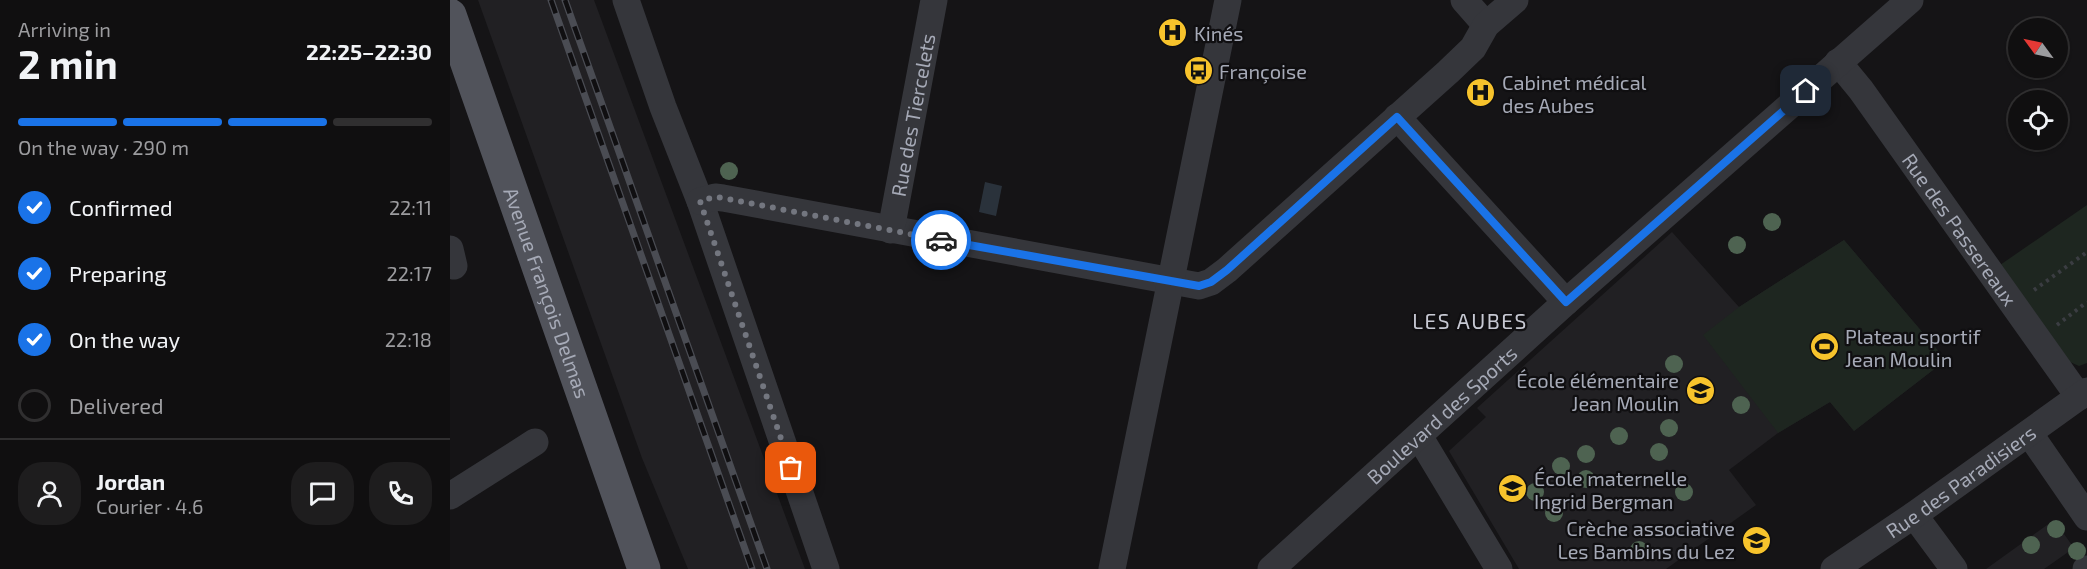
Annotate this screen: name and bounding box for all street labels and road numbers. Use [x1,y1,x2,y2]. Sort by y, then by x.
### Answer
street label: Rue des Tiercelets [886,32,939,198]
street label: Rue des Passereaux [1898,148,2022,310]
street label: Avenue François Delmas [499,184,595,401]
street label: Boulevard des Sports [1362,341,1521,489]
street label: Rue des Paradisiers [1881,420,2040,543]

